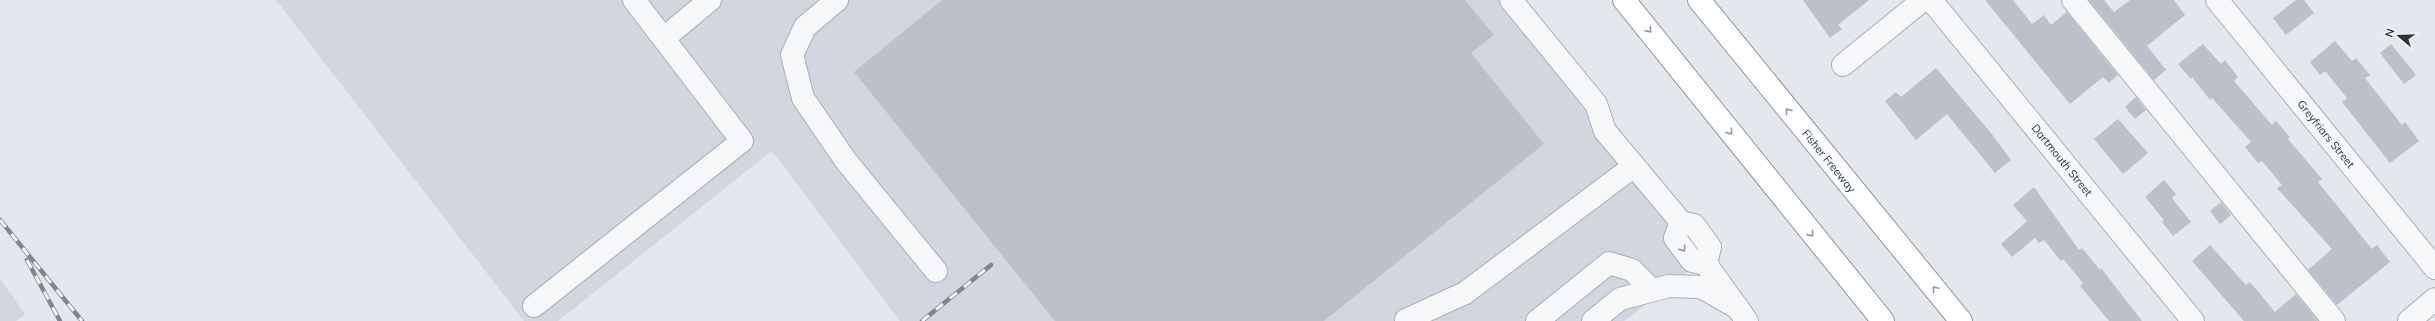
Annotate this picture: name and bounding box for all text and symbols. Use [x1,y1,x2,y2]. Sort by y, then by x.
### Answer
north arrow [2379,16,2419,56]
one-way arrow [1644,26,1651,33]
text: N [2382,27,2398,39]
street label: Greyfriars Street [2294,97,2358,171]
one-way arrow [1786,108,1793,115]
street label: Dartmouth Street [2029,121,2095,199]
street label: Fisher Freeway [1799,127,1859,196]
one-way arrow [1725,128,1732,135]
one-way arrow [1806,229,1813,236]
one-way arrow [1678,245,1686,252]
one-way arrow [1932,287,1939,294]

